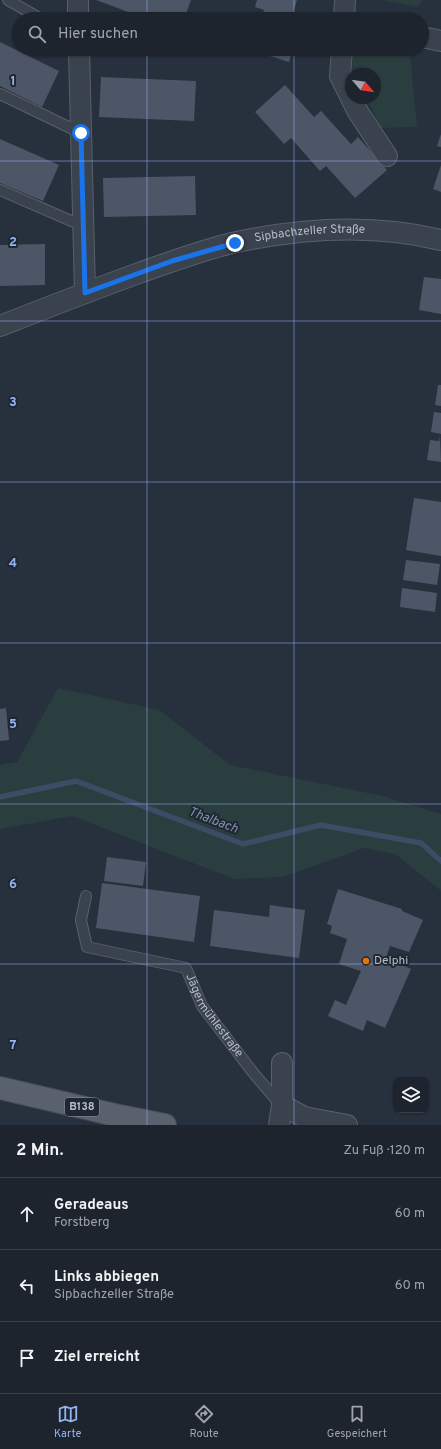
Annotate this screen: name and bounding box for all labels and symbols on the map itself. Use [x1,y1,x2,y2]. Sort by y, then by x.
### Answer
north arrow [345,68,381,104]
text: 1 [10,74,16,90]
route start [72,124,90,142]
street label: Sipbachzeller Straße [253,222,365,246]
route end [226,234,244,252]
text: 2 [9,235,17,251]
text: 3 [9,395,17,411]
text: 4 [9,556,17,572]
text: 5 [9,717,17,733]
water label: Thalbach [186,804,240,838]
text: 6 [9,877,17,893]
place label: Delphi [374,953,408,969]
marker: Delphi [361,956,371,966]
street label: Jägermühlestraße [181,971,247,1061]
text: 7 [10,1038,17,1054]
road number: B138 [65,1098,99,1116]

